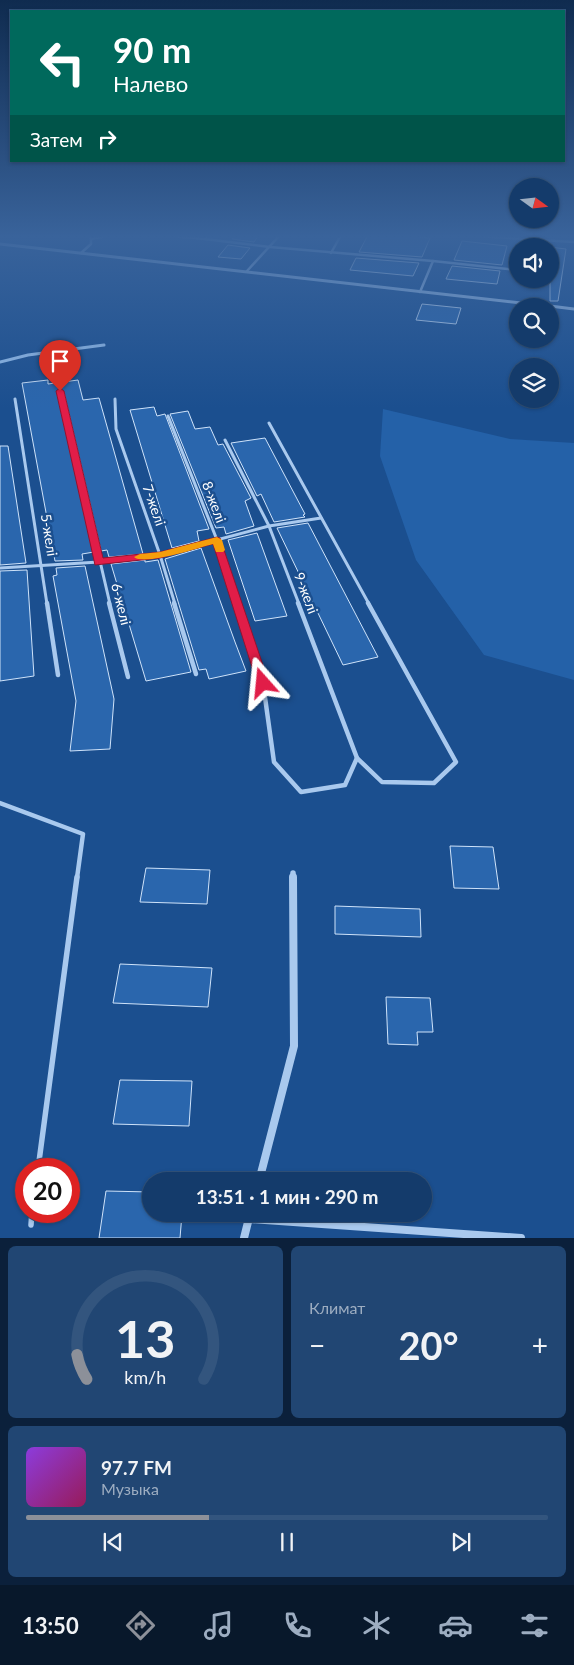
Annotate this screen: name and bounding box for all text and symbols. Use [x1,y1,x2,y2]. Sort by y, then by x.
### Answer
text: 90 m [113,28,191,70]
icon: left [30,30,95,95]
text: Налево [113,70,188,97]
icon: right [93,125,121,153]
text: Затем [30,128,83,151]
north arrow [509,178,559,228]
map controls [509,178,559,408]
button: sound [509,238,559,288]
button: search [509,298,559,348]
pin [39,340,81,391]
icon: arrive [46,347,74,375]
button: layers [509,358,559,408]
street label: 8-желі [199,479,230,525]
street label: 7-желі [139,482,169,528]
street label: 5-желі [38,512,61,557]
street label: 9-желі [291,570,322,616]
street label: 6-желі [108,581,135,627]
position arrow [236,656,288,708]
speed limit sign: 20 [15,1158,80,1223]
text: 13:51 · 1 мин · 290 m [196,1185,378,1208]
text: Климат [309,1298,365,1317]
text: 13 [115,1307,176,1369]
text: 20° [399,1322,458,1368]
text: − [309,1328,325,1362]
text: + [532,1328,548,1362]
text: km/h [125,1366,166,1388]
text: 97.7 FM [101,1456,172,1479]
text: Музыка [101,1479,159,1498]
icon: previous [99,1528,127,1556]
icon: pause [273,1528,301,1556]
icon: next [447,1528,475,1556]
icon: directions [123,1608,158,1643]
icon: music [201,1608,236,1643]
icon: phone [280,1608,315,1643]
icon: climate [359,1608,394,1643]
icon: car [438,1608,473,1643]
icon: filters [517,1608,552,1643]
text: 13:50 [22,1612,79,1639]

